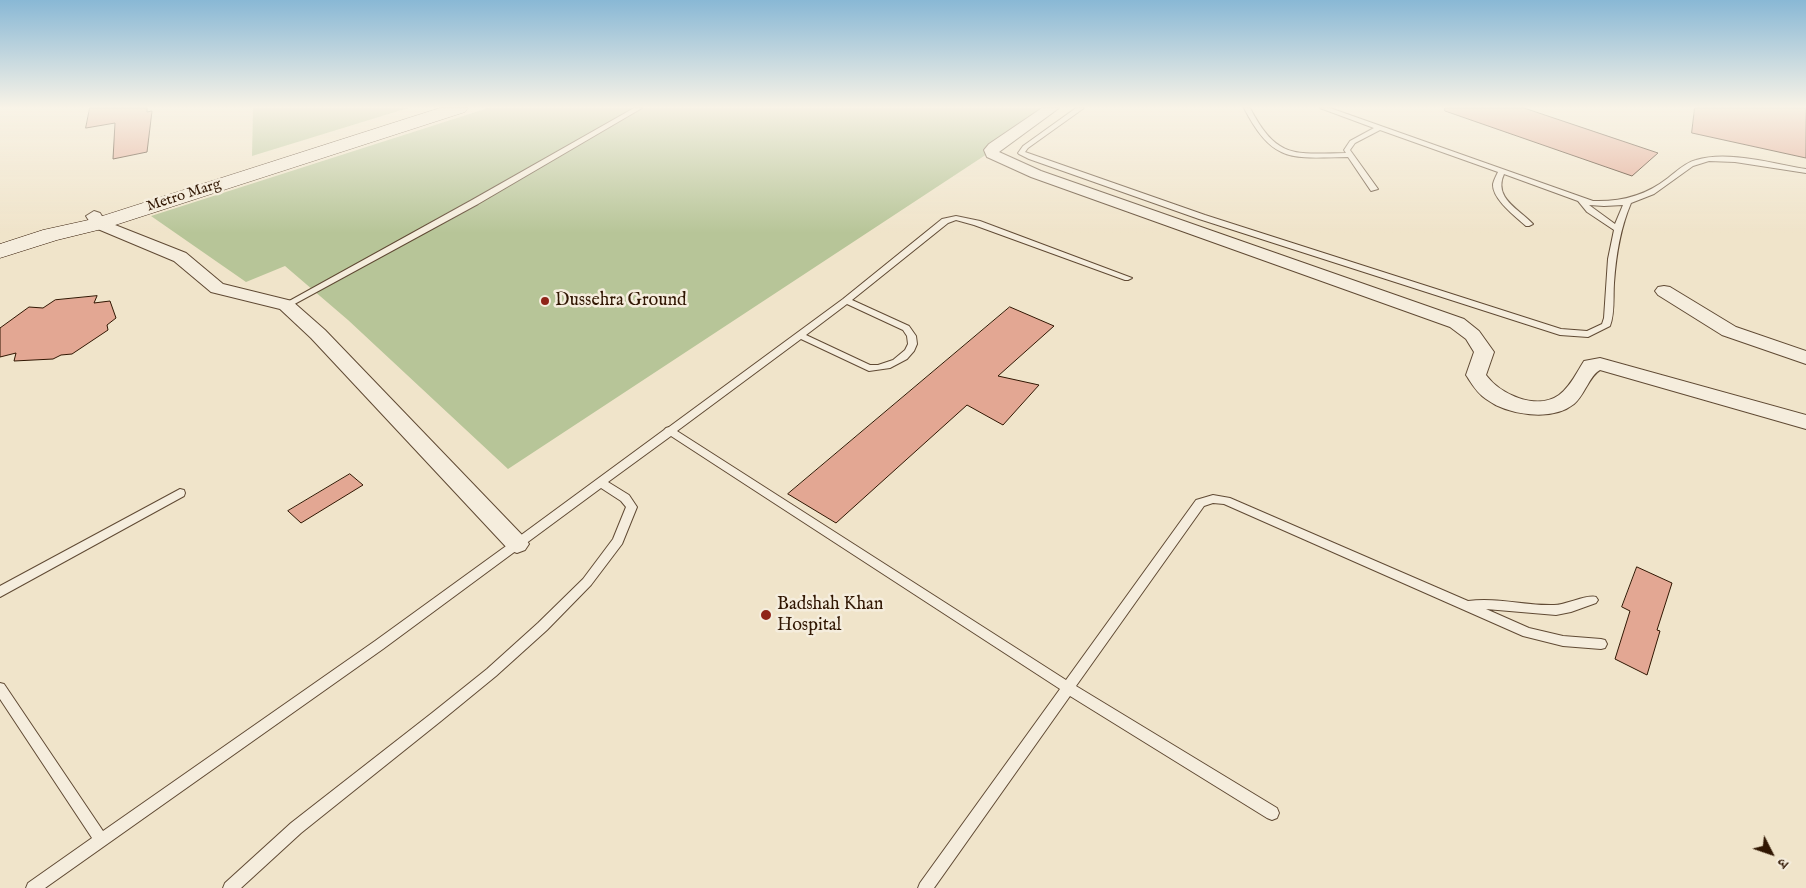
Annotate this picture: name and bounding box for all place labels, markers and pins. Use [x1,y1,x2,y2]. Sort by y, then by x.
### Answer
place label: Dussehra Ground [555,290,687,312]
marker: Dussehra Ground [539,295,551,307]
place label: Badshah Khan Hospital [777,594,883,636]
marker: Badshah Khan Hospital [759,608,773,622]

